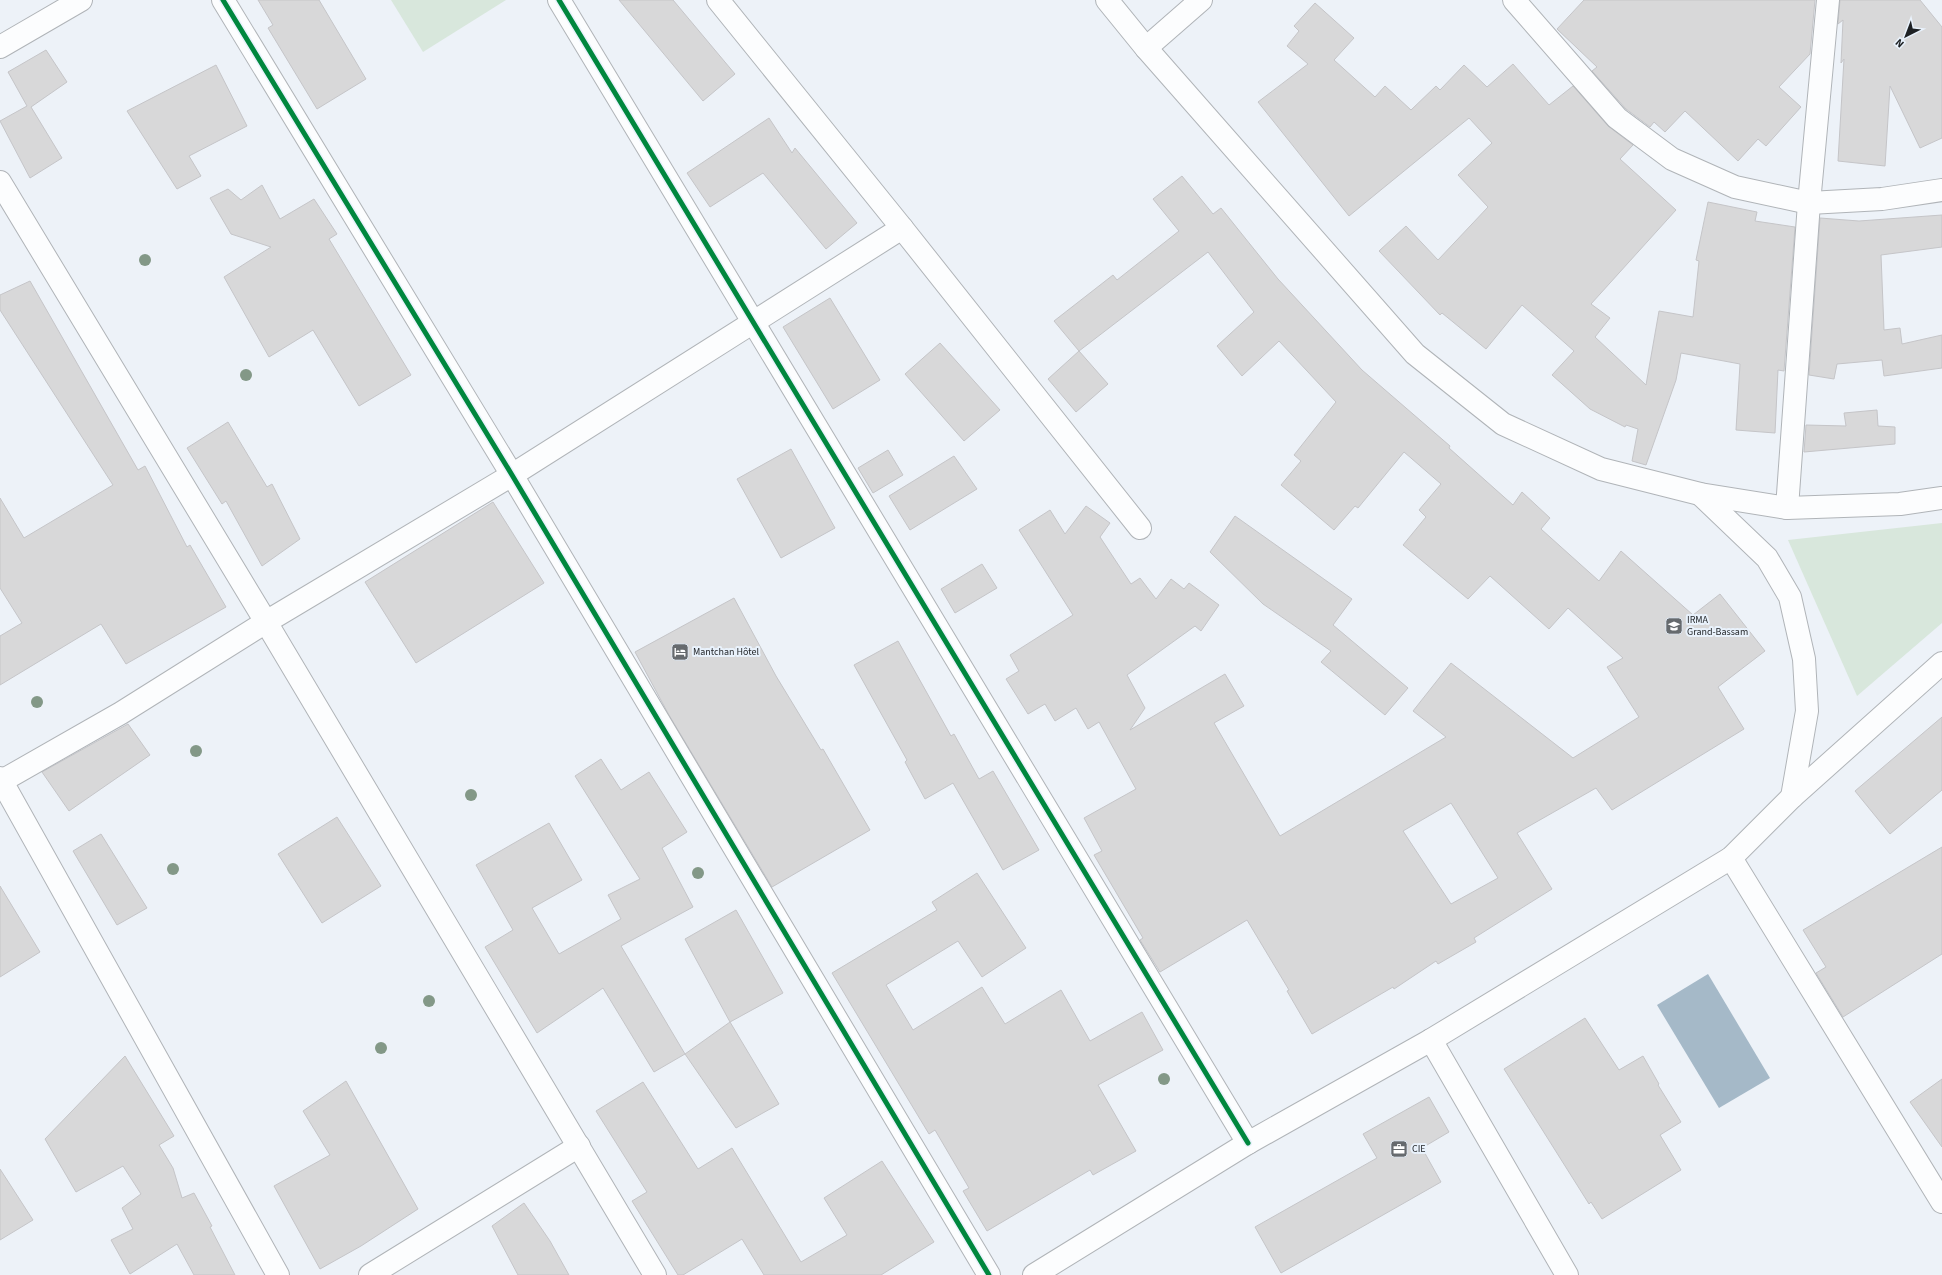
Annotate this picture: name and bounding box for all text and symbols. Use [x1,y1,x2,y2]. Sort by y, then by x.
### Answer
north arrow [1886,16,1926,56]
text: N [1892,35,1907,51]
place label: IRMA Grand-Bassam [1687,613,1748,639]
school or university icon: IRMA Grand-Bassam [1664,616,1684,636]
hotel icon: Mantchan Hôtel [670,642,690,662]
place label: Mantchan Hôtel [693,645,760,659]
office icon: CIE [1389,1139,1409,1159]
place label: CIE [1412,1142,1426,1156]

